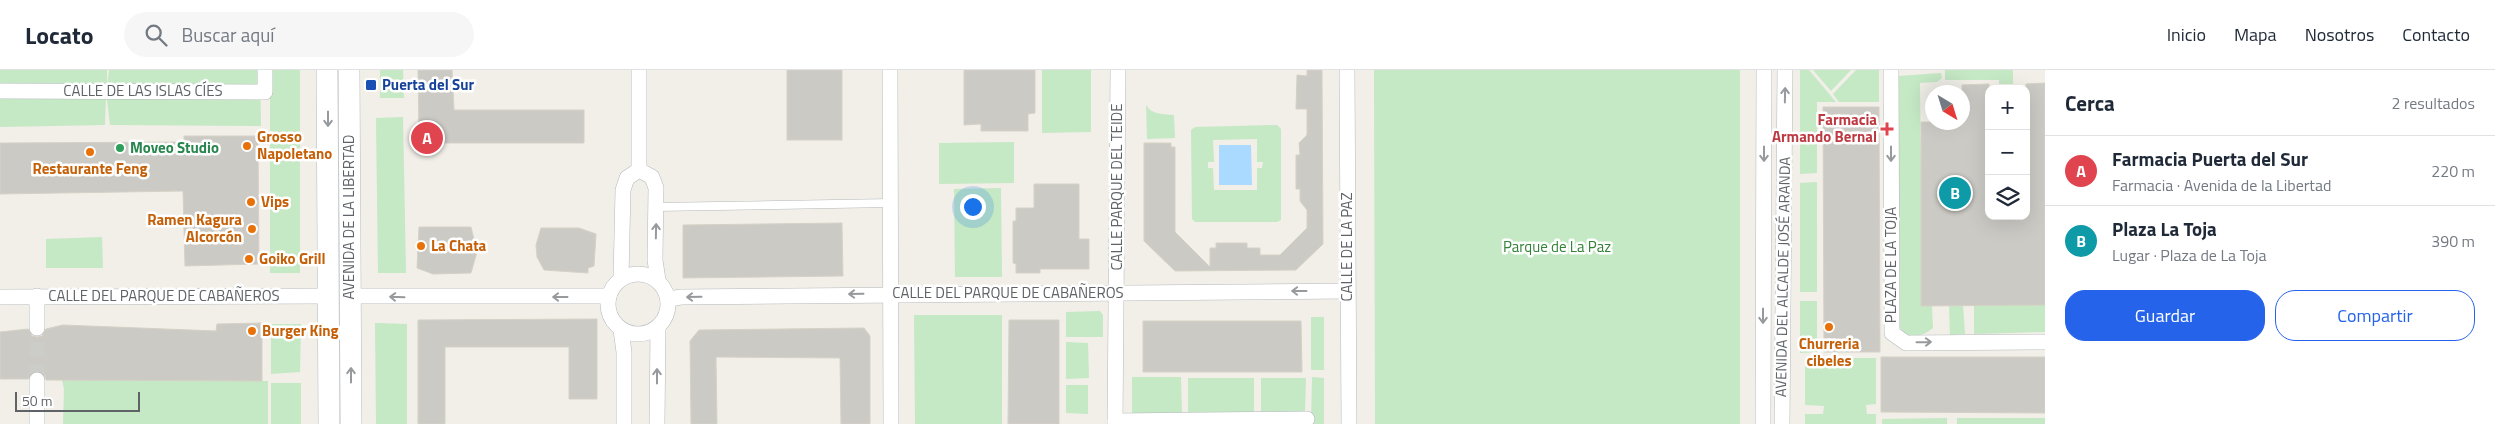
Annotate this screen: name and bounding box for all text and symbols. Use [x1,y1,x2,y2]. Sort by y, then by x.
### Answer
search box [124,12,474,57]
text: Locato [25,17,94,53]
text: Buscar aquí [182,20,275,49]
icon: search [142,21,170,49]
text: Inicio [2167,21,2206,48]
text: Mapa [2234,21,2277,48]
text: Nosotros [2305,21,2374,48]
text: Contacto [2402,21,2470,48]
place label: Puerta del Sur [382,73,474,96]
marker: Puerta del Sur [364,78,378,92]
street label: CALLE DE LAS ISLAS CÍES [63,79,223,102]
north arrow [1925,85,1970,130]
map controls [1985,85,2030,220]
button: + [1985,85,2030,130]
text: Cerca [2065,87,2115,119]
one-way arrow [1780,88,1789,104]
text: 2 resultados [2391,91,2475,115]
street label: CALLE PARQUE DEL TEIDE [1105,103,1128,271]
place label: Farmacia Armando Bernal [1772,108,1877,148]
one-way arrow [323,110,333,126]
pin: A [411,119,443,157]
marker: Farmacia Armando Bernal [1881,123,1893,135]
place label: Grosso Napoletano [257,125,332,165]
button: − [1985,130,2030,175]
street label: AVENIDA DE LA LIBERTAD [337,134,360,300]
place label: Moveo Studio [130,136,219,159]
marker: Grosso Napoletano [241,140,253,152]
marker: Moveo Studio [114,142,126,154]
text: Farmacia Puerta del Sur [2112,144,2308,173]
one-way arrow [1759,145,1769,161]
one-way arrow [1886,145,1896,161]
marker: Restaurante Feng [84,146,96,158]
place label: Restaurante Feng [33,157,147,180]
street label: AVENIDA DEL ALCALDE JOSÉ ARANDA [1769,157,1796,397]
text: A [2076,159,2086,183]
text: 220 m [2431,159,2475,183]
text: Farmacia · Avenida de la Libertad [2112,173,2331,197]
pin: B [1939,174,1971,212]
button: layers [1985,175,2030,220]
place label: Vips [261,190,289,213]
street label: CALLE DE LA PAZ [1335,192,1358,302]
your location [960,194,986,220]
marker: Vips [245,196,257,208]
street label: PLAZA DE LA TOJA [1879,207,1902,323]
place label: Ramen Kagura Alcorcón [147,208,242,248]
text: Plaza La Toja [2112,214,2217,243]
marker: Ramen Kagura Alcorcón [246,223,258,235]
one-way arrow [651,224,661,240]
text: B [2076,229,2086,253]
text: 390 m [2431,229,2475,253]
place label: La Chata [431,234,487,257]
park label: Parque de La Paz [1503,235,1611,258]
marker: La Chata [415,240,427,252]
text: Lugar · Plaza de La Toja [2112,243,2267,267]
place label: Goiko Grill [259,247,326,270]
marker: Goiko Grill [243,253,255,265]
street label: CALLE DEL PARQUE DE CABAÑEROS [892,281,1124,304]
street label: CALLE DEL PARQUE DE CABAÑEROS [48,284,280,307]
one-way arrow [1291,286,1307,296]
one-way arrow [848,289,864,299]
button: Guardar [2065,290,2265,341]
button: Compartir [2275,290,2475,341]
one-way arrow [390,292,406,302]
one-way arrow [552,292,568,302]
one-way arrow [686,292,702,302]
one-way arrow [1758,308,1768,324]
place label: Burger King [262,319,339,342]
marker: Churreria cibeles [1823,321,1835,333]
marker: Burger King [246,325,258,337]
place label: Churreria cibeles [1799,332,1860,372]
one-way arrow [1916,338,1932,347]
one-way arrow [346,368,355,384]
one-way arrow [652,368,662,384]
scale bar [15,389,140,412]
text: 50 m [22,390,52,411]

